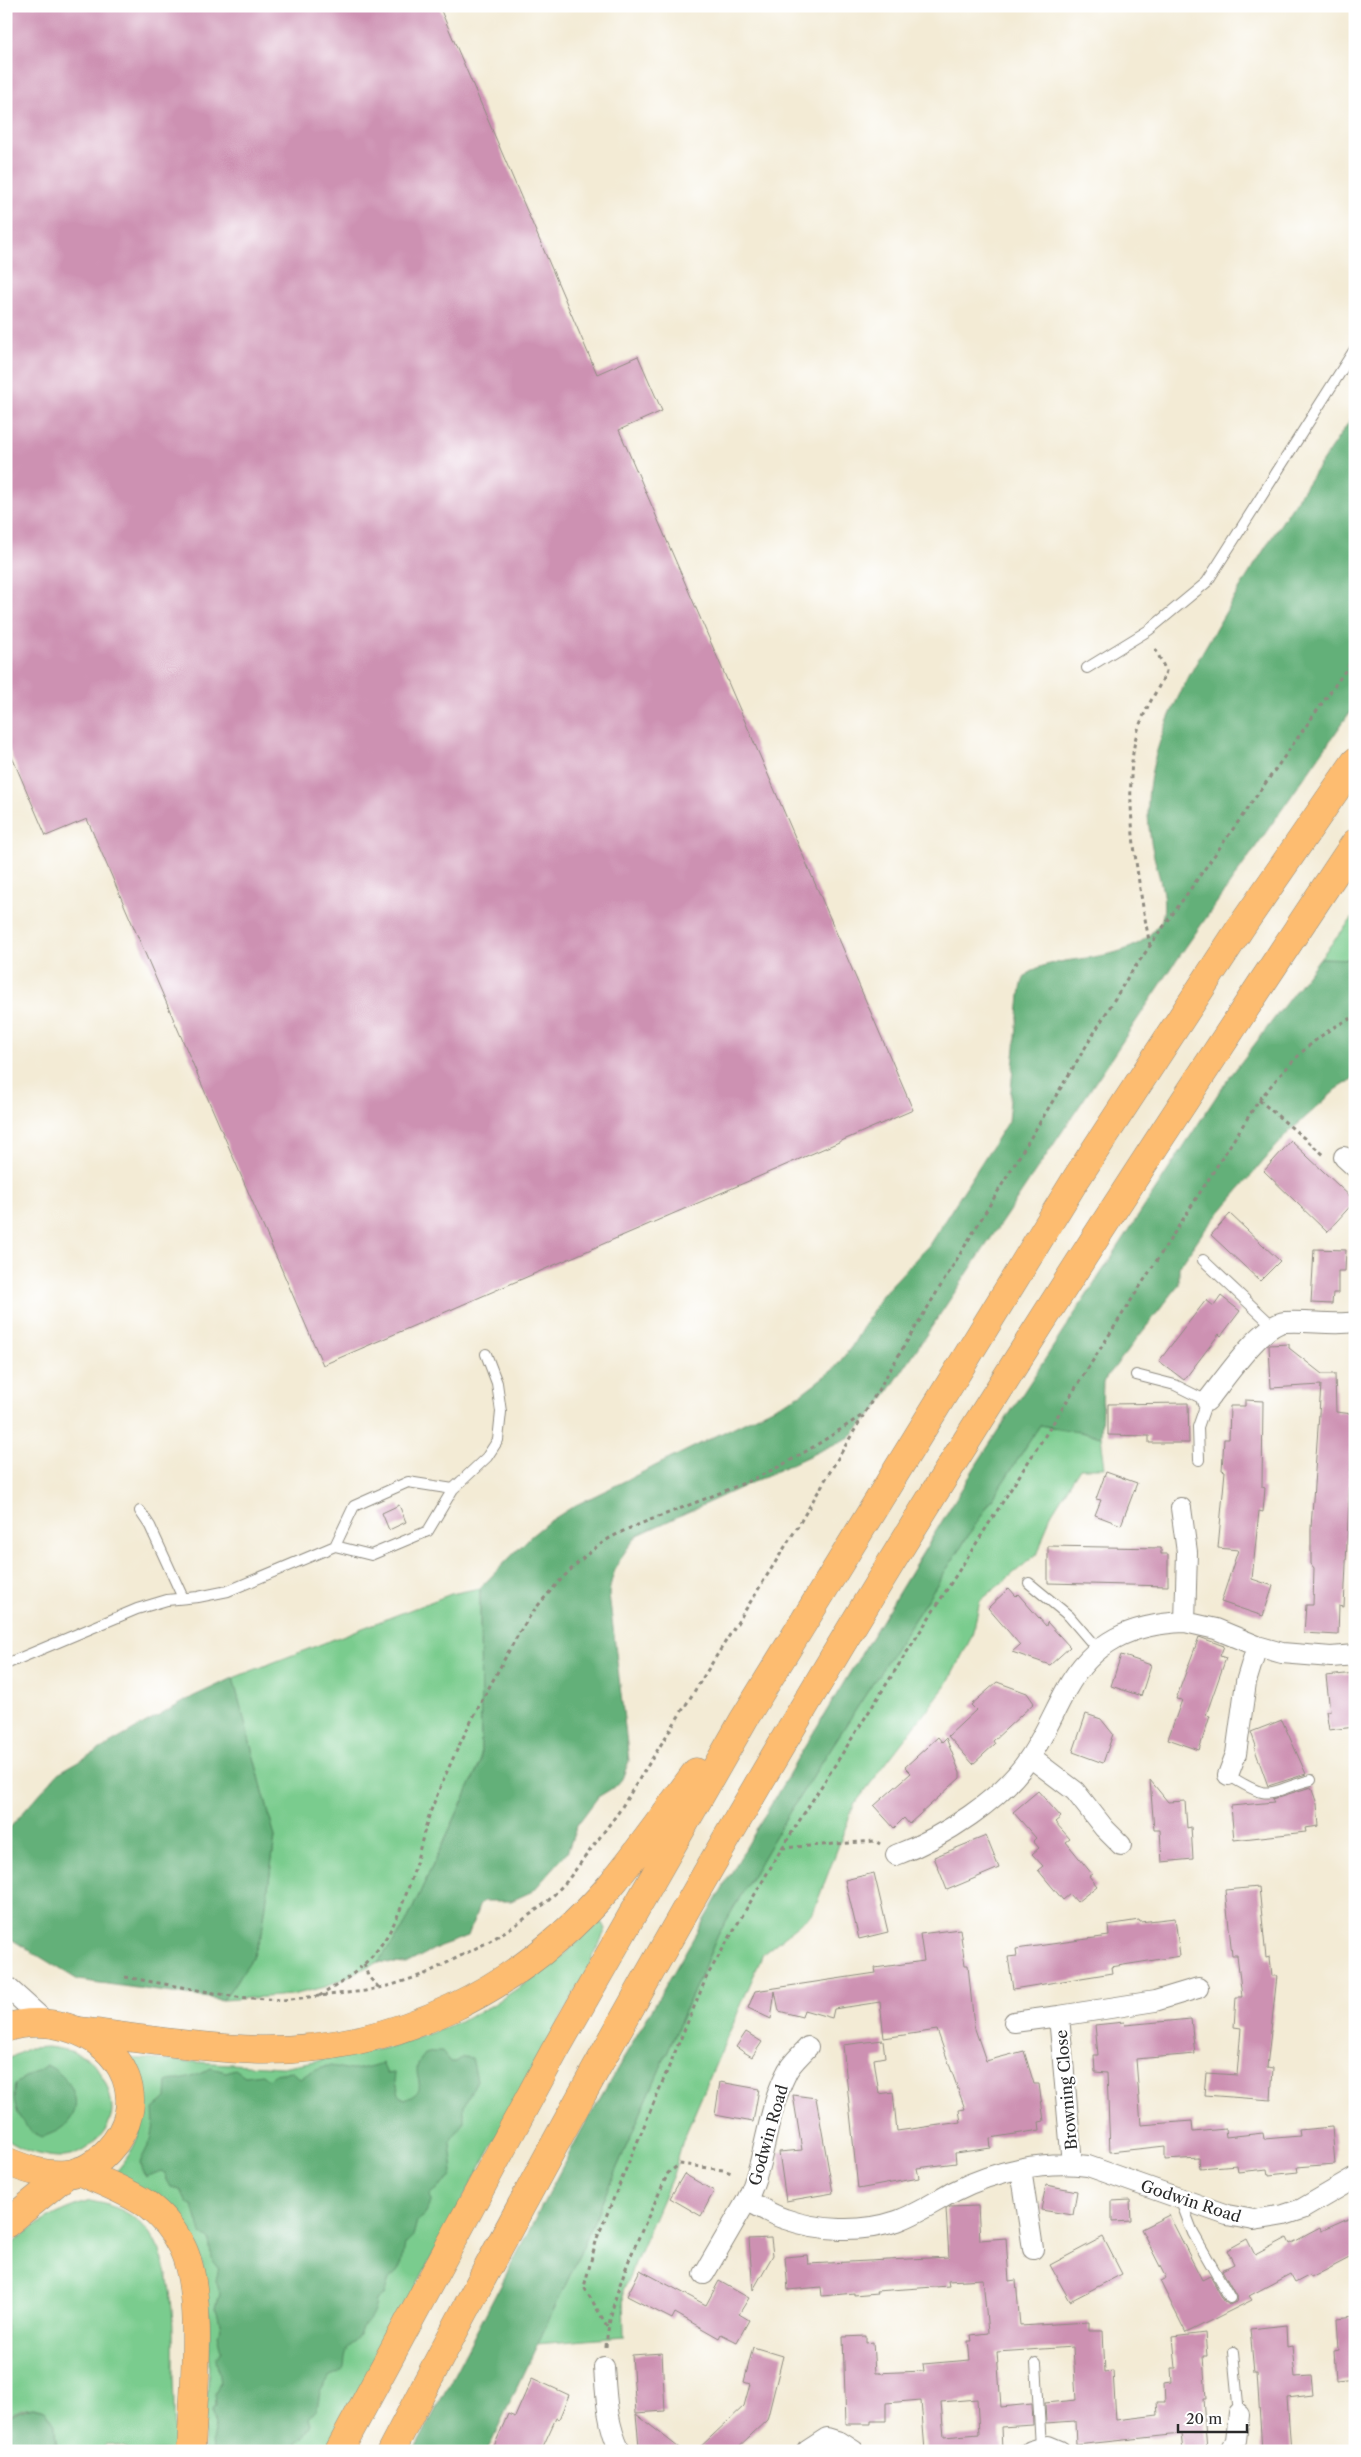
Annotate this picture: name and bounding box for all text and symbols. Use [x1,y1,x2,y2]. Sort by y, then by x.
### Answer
street label: Browning Close [1051,2029,1081,2151]
street label: Godwin Road [744,2082,792,2188]
street label: Godwin Road [1138,2175,1244,2227]
scale bar [1178,2402,1247,2434]
text: 20 m [1186,2409,1222,2428]

